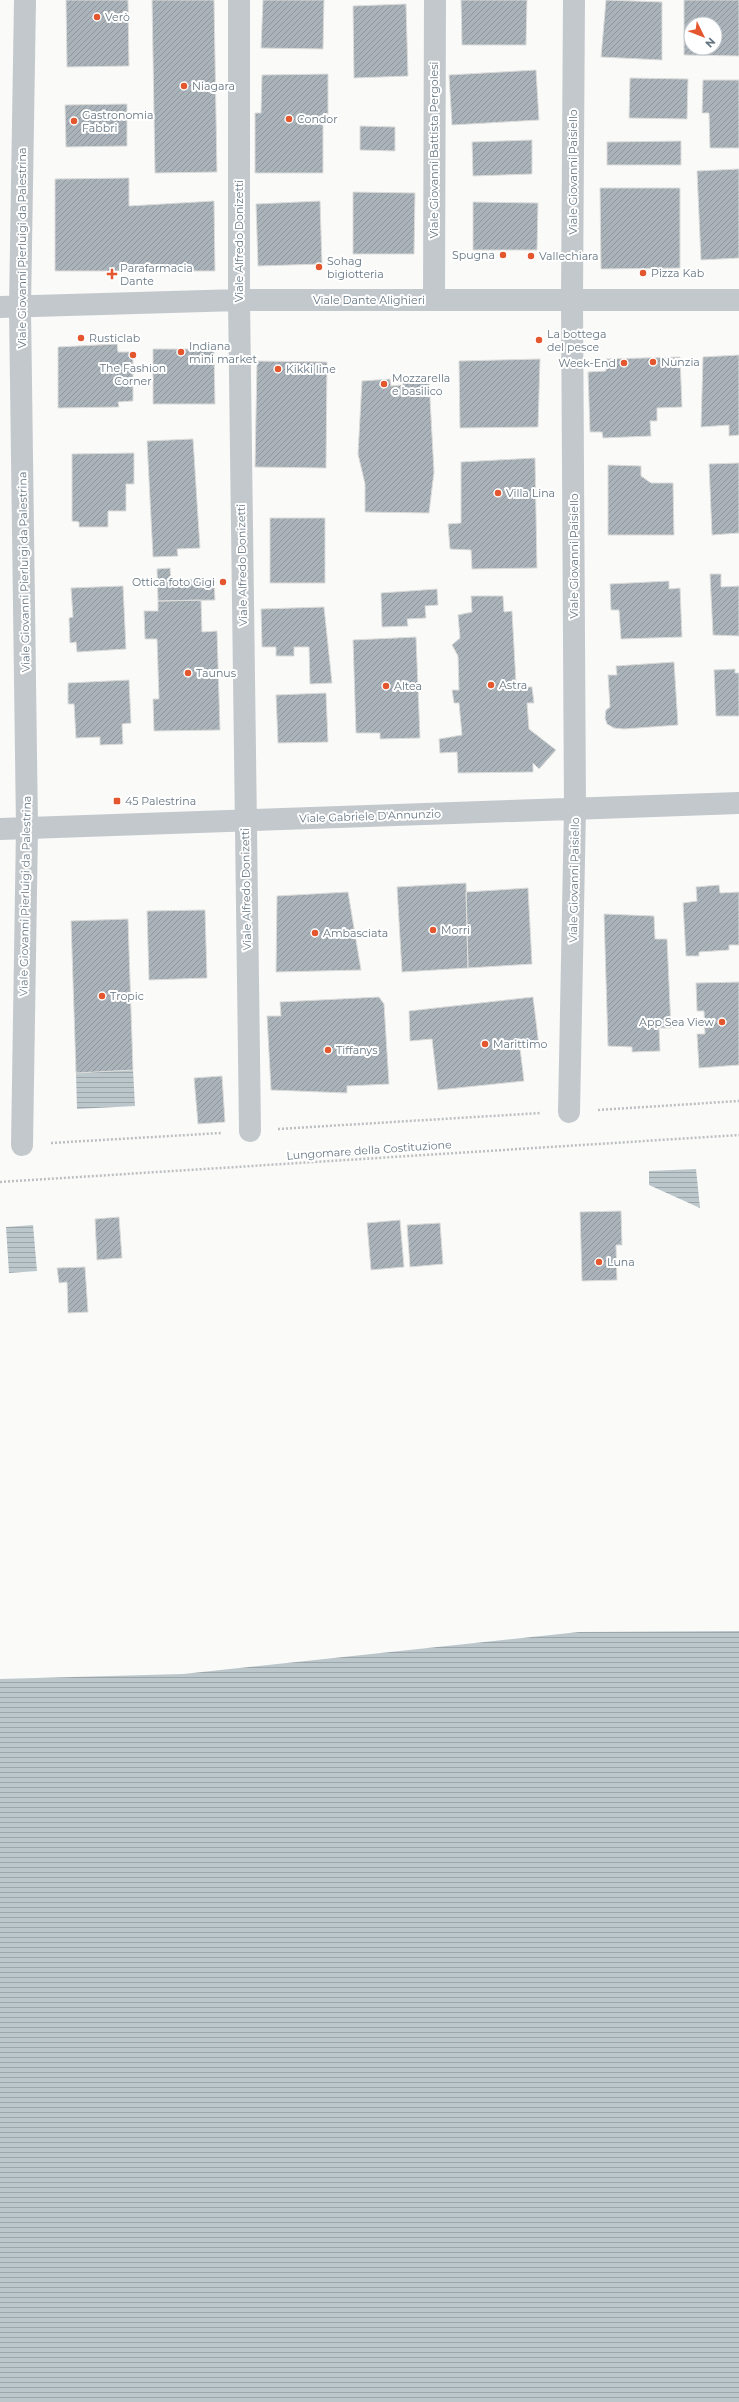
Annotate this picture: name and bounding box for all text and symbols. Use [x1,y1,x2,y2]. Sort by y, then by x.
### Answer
place label: Verò [105,10,130,24]
marker: Verò [92,12,102,22]
north arrow [683,16,723,56]
text: N [702,35,718,51]
street label: Viale Giovanni Battista Pergolesi [427,61,441,239]
place label: Niagara [192,79,235,93]
marker: Niagara [179,81,189,91]
place label: Gastronomia Fabbri [82,108,153,135]
street label: Viale Giovanni Paisiello [566,109,580,235]
place label: Condor [297,112,338,126]
marker: Condor [284,114,294,124]
marker: Gastronomia Fabbri [69,116,79,126]
street label: Viale Giovanni Pierluigi da Palestrina [15,148,29,348]
street label: Viale Alfredo Donizetti [232,180,246,302]
place label: Spugna [452,248,495,262]
place label: Vallechiara [539,249,599,263]
marker: Spugna [498,250,508,260]
marker: Vallechiara [526,251,536,261]
place label: Sohag bigiotteria [327,254,384,281]
place label: Parafarmacia Dante [120,261,193,288]
marker: Sohag bigiotteria [314,262,324,272]
place label: Pizza Kab [651,266,704,280]
marker: Pizza Kab [638,268,648,278]
marker: Parafarmacia Dante [107,269,117,279]
street label: Viale Dante Alighieri [313,293,425,307]
place label: La bottega del pesce [547,327,606,354]
place label: Rusticlab [89,331,140,345]
marker: Rusticlab [76,333,86,343]
marker: La bottega del pesce [534,335,544,345]
place label: Indiana mini market [189,339,257,366]
marker: Indiana mini market [176,347,186,357]
marker: The Fashion Corner [128,350,138,360]
place label: Nunzia [661,355,700,369]
place label: Week-End [558,356,616,370]
marker: Nunzia [648,357,658,367]
marker: Week-End [619,358,629,368]
place label: The Fashion Corner [100,361,166,388]
place label: Kikki line [286,362,336,376]
marker: Kikki line [273,364,283,374]
place label: Mozzarella e basilico [392,371,450,398]
marker: Mozzarella e basilico [379,379,389,389]
street label: Viale Giovanni Pierluigi da Palestrina [15,472,33,672]
place label: Villa Lina [506,486,555,500]
marker: Villa Lina [493,488,503,498]
street label: Viale Giovanni Paisiello [567,493,581,619]
street label: Viale Alfredo Donizetti [234,504,250,626]
place label: Ottica foto Gigi [132,575,215,589]
marker: Ottica foto Gigi [218,577,228,587]
place label: Taunus [196,666,237,680]
marker: Taunus [183,668,193,678]
place label: Astra [499,678,527,692]
place label: Altea [394,679,422,693]
marker: Astra [486,680,496,690]
marker: Altea [381,681,391,691]
place label: 45 Palestrina [125,794,196,808]
street label: Viale Giovanni Pierluigi da Palestrina [16,796,34,996]
marker: 45 Palestrina [112,796,122,806]
street label: Viale Gabriele D'Annunzio [299,807,441,825]
street label: Viale Giovanni Paisiello [566,817,582,943]
street label: Viale Alfredo Donizetti [238,828,254,950]
place label: Morri [441,923,470,937]
marker: Morri [428,925,438,935]
place label: Ambasciata [323,926,388,940]
marker: Ambasciata [310,928,320,938]
place label: Tropic [110,989,144,1003]
marker: Tropic [97,991,107,1001]
place label: App Sea View [639,1015,714,1029]
marker: App Sea View [717,1017,727,1027]
place label: Marittimo [493,1037,548,1051]
marker: Marittimo [480,1039,490,1049]
place label: Tiffanys [336,1043,378,1057]
marker: Tiffanys [323,1045,333,1055]
street label: Lungomare della Costituzione [286,1137,452,1163]
place label: Luna [607,1255,635,1269]
marker: Luna [594,1257,604,1267]

